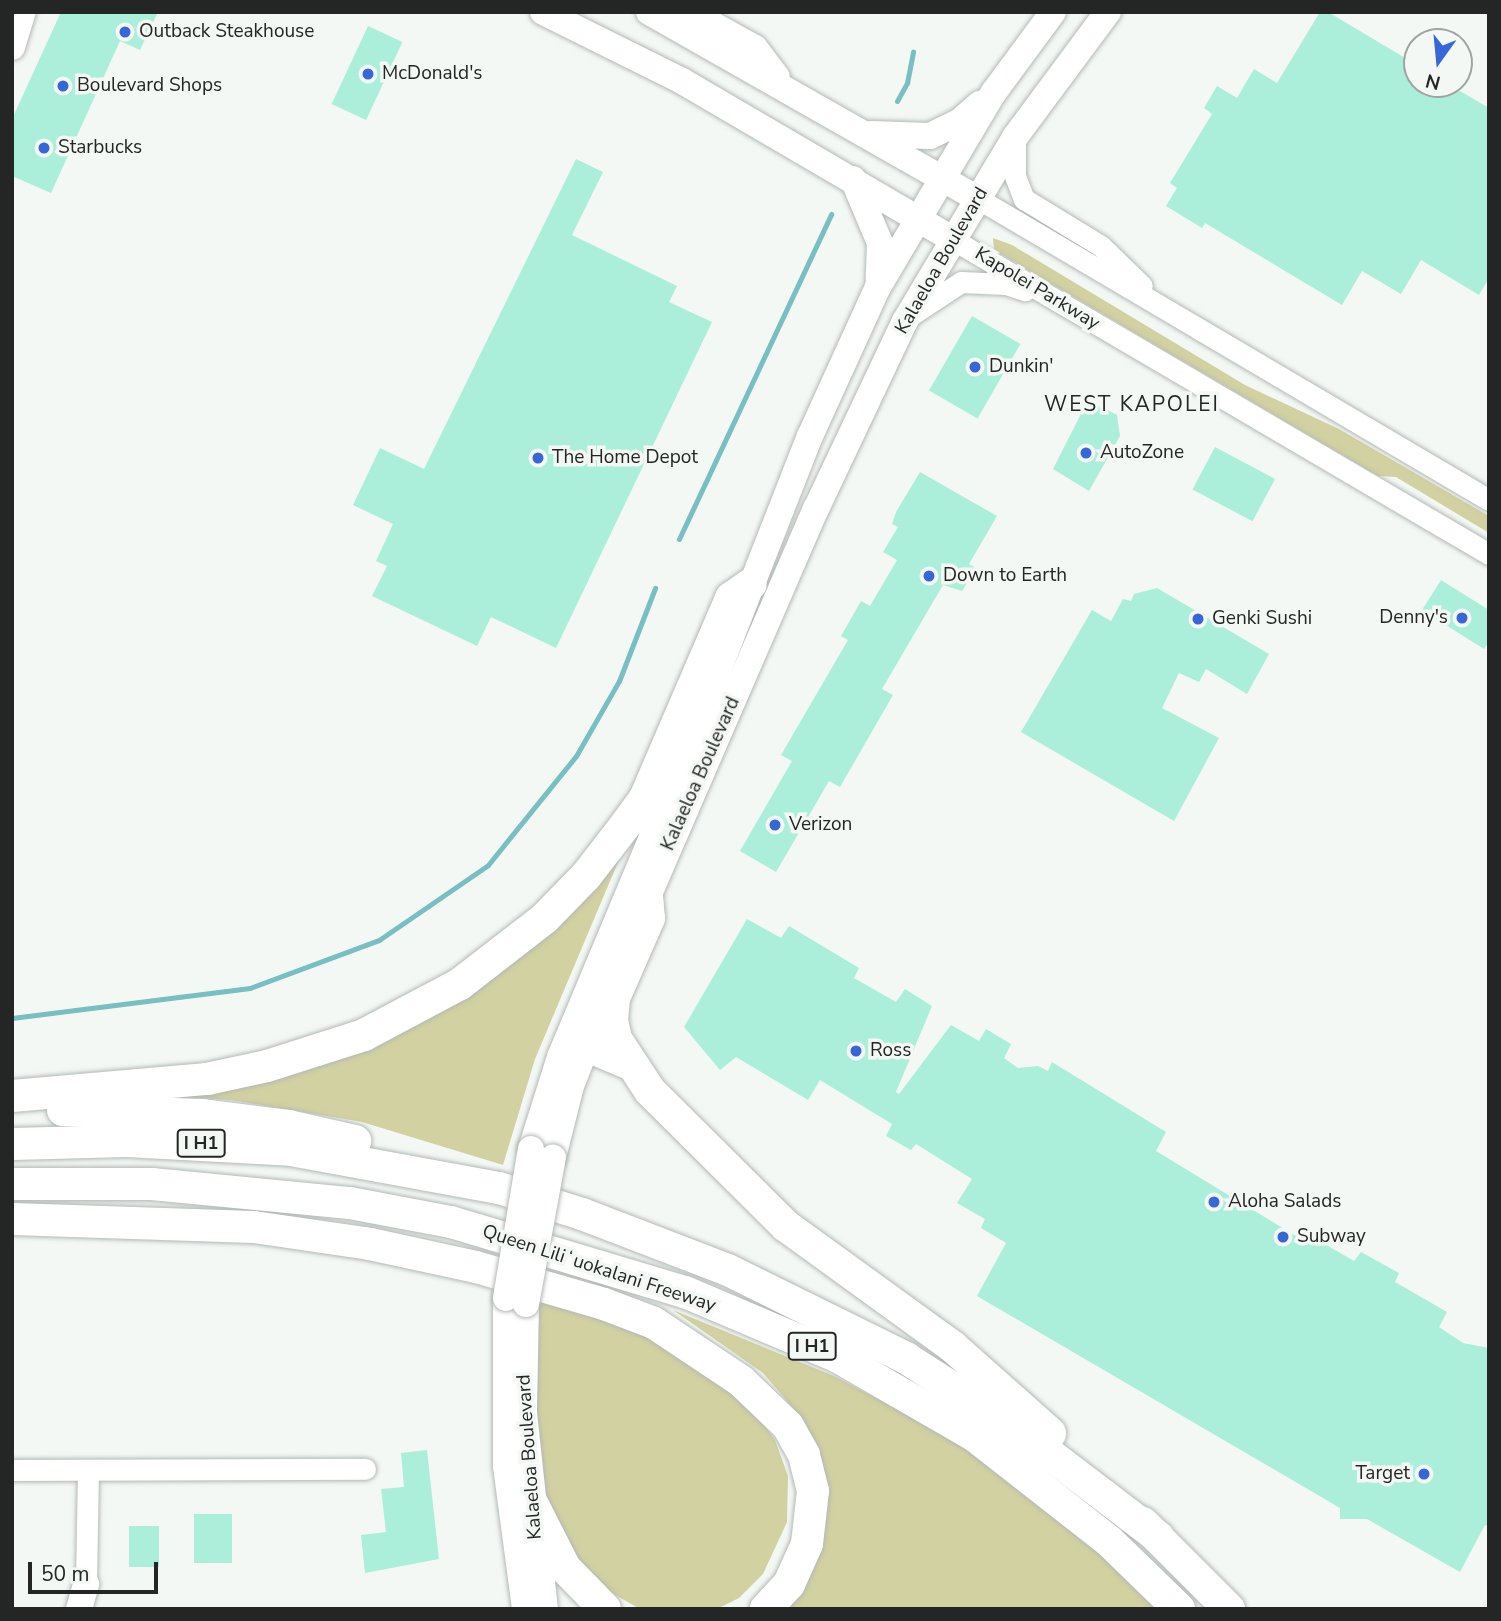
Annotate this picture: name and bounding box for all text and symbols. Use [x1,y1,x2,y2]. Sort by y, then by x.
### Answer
place label: Outback Steakhouse [139,21,314,43]
marker: Outback Steakhouse [117,24,133,40]
north arrow [1403,28,1473,98]
place label: McDonald's [382,63,483,85]
marker: McDonald's [360,66,376,82]
text: N [1423,67,1443,96]
place label: Boulevard Shops [77,75,222,97]
marker: Boulevard Shops [55,78,71,94]
place label: Starbucks [58,137,142,159]
marker: Starbucks [36,140,52,156]
street label: Kalaeloa Boulevard [891,184,993,338]
street label: Kapolei Parkway [970,243,1104,335]
place label: Dunkin' [989,356,1053,378]
marker: Dunkin' [967,359,983,375]
district label: WEST KAPOLEI [1046,391,1218,417]
place label: AutoZone [1100,442,1184,464]
marker: AutoZone [1078,445,1094,461]
place label: The Home Depot [552,447,698,469]
marker: The Home Depot [530,450,546,466]
place label: Down to Earth [943,565,1067,587]
marker: Down to Earth [921,568,937,584]
place label: Denny's [1379,607,1448,629]
place label: Genki Sushi [1212,608,1312,630]
marker: Denny's [1454,610,1470,626]
marker: Genki Sushi [1190,611,1206,627]
street label: Kalaeloa Boulevard [657,694,745,854]
place label: Verizon [789,814,852,836]
marker: Verizon [767,817,783,833]
place label: Ross [870,1040,911,1062]
marker: Ross [848,1043,864,1059]
road number: I H1 [176,1128,226,1158]
place label: Aloha Salads [1228,1191,1341,1213]
marker: Aloha Salads [1206,1194,1222,1210]
street label: Queen Liliʻuokalani Freeway [479,1220,719,1318]
place label: Subway [1297,1226,1366,1248]
marker: Subway [1275,1229,1291,1245]
road number: I H1 [788,1331,836,1360]
street label: Kalaeloa Boulevard [513,1374,547,1540]
place label: Target [1355,1463,1410,1485]
marker: Target [1416,1466,1432,1482]
scale bar [32,1548,161,1592]
text: 50 m [41,1560,90,1588]

